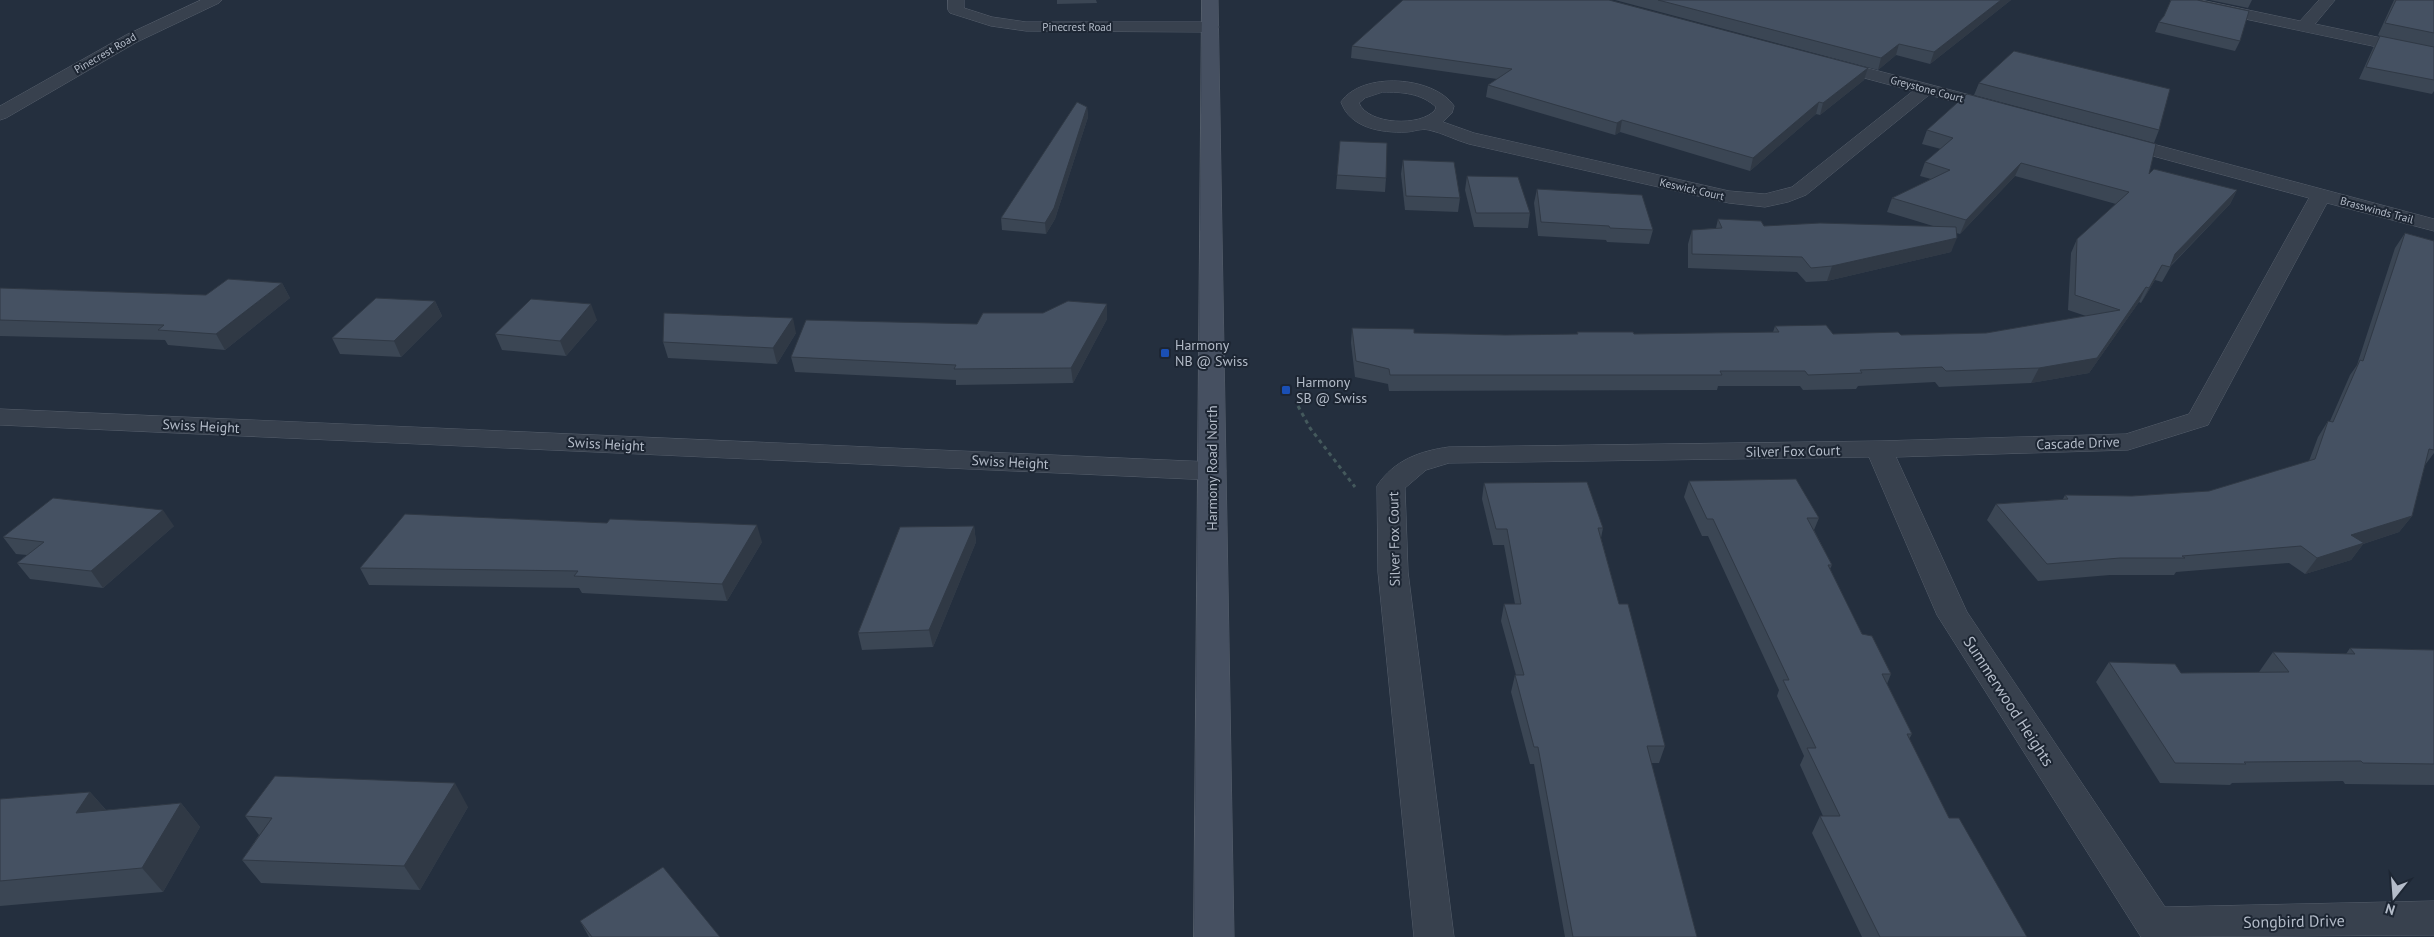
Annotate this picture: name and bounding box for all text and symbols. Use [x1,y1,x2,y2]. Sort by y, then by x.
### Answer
street label: Pinecrest Road [1042,20,1112,34]
street label: Pinecrest Road [71,30,139,76]
street label: Greystone Court [1889,73,1965,106]
street label: Keswick Court [1658,175,1726,203]
street label: Brasswinds Trail [2339,193,2416,227]
place label: Harmony NB @ Swiss [1175,336,1248,370]
marker: Harmony NB @ Swiss [1159,347,1171,359]
place label: Harmony SB @ Swiss [1296,373,1367,407]
marker: Harmony SB @ Swiss [1280,384,1292,396]
street label: Harmony Road North [1203,405,1221,531]
street label: Swiss Height [162,415,240,437]
street label: Swiss Height [567,433,645,455]
street label: Cascade Drive [2036,433,2120,453]
street label: Silver Fox Court [1745,441,1841,461]
street label: Swiss Height [971,451,1049,473]
street label: Silver Fox Court [1384,491,1404,587]
street label: Summerwood Heights [1960,632,2059,770]
north arrow [2369,872,2419,922]
text: N [2383,899,2397,919]
street label: Songbird Drive [2243,910,2345,932]

